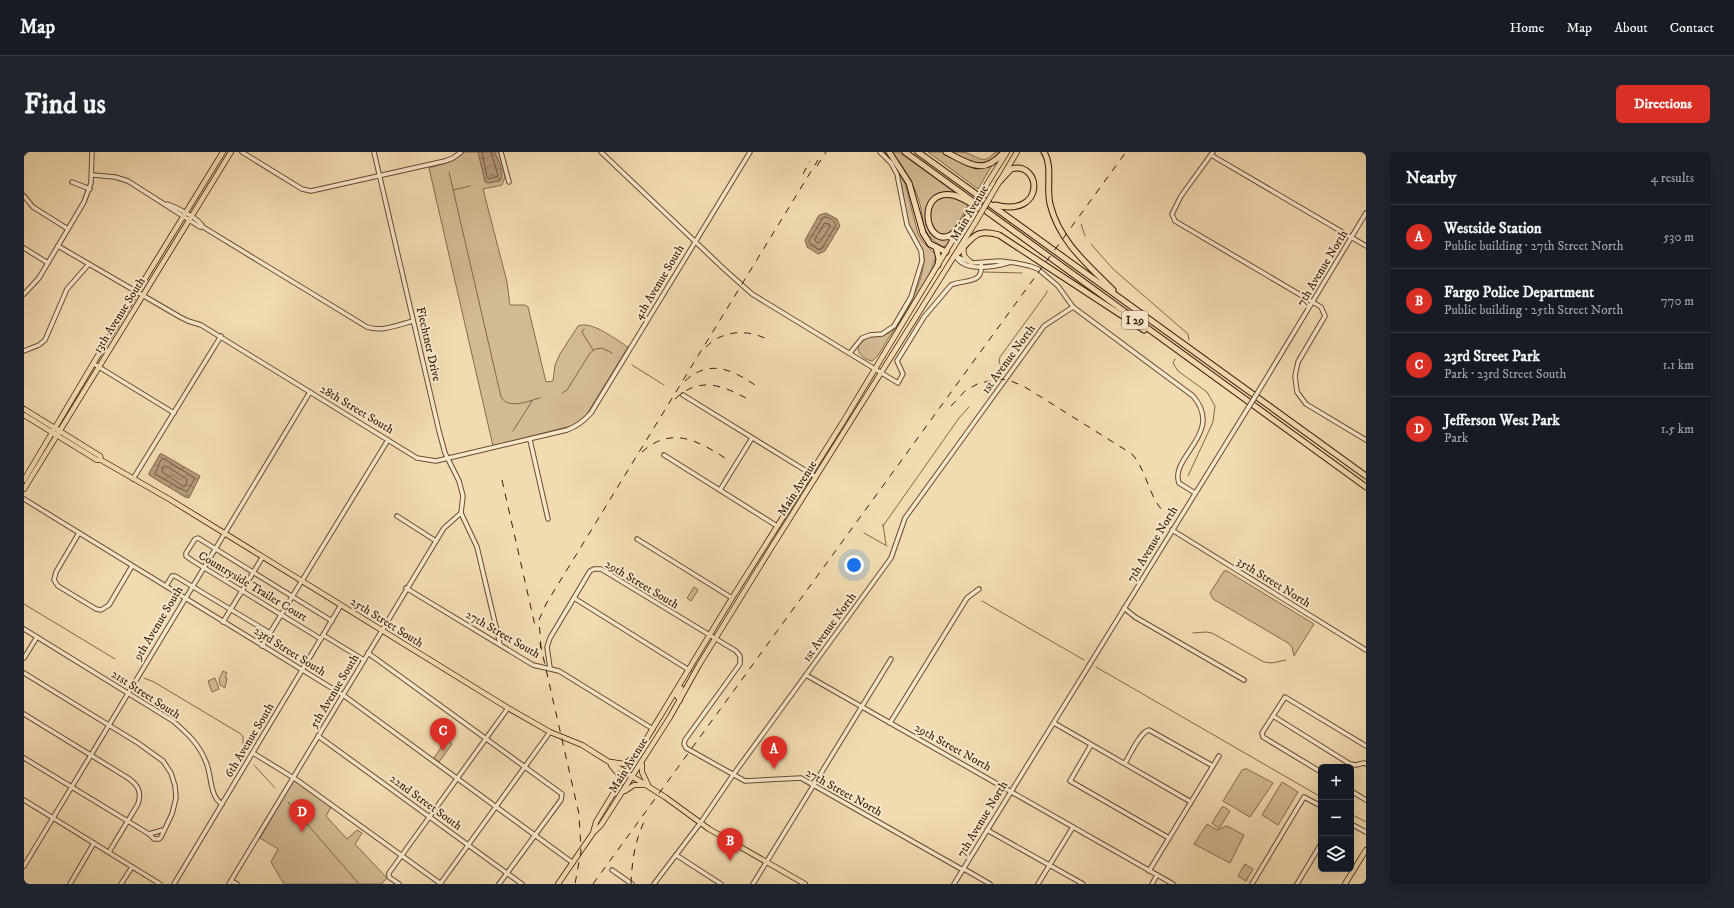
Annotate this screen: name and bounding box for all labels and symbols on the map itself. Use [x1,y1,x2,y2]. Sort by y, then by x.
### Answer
street label: Main Avenue [947,183,992,244]
street label: 7th Avenue North [1294,227,1351,309]
street label: 4th Avenue South [631,241,688,322]
street label: 13th Avenue South [90,274,149,356]
street label: Fiechtner Drive [413,306,444,383]
road number: I 29 [1122,311,1148,329]
street label: 1st Avenue North [978,321,1039,397]
street label: 28th Street South [317,381,397,438]
street label: Main Avenue [774,458,820,519]
street label: 7th Avenue North [1124,503,1181,585]
street label: Countryside Trailer Court [196,548,310,625]
street label: 35th Street North [1234,554,1314,611]
your location [844,555,864,575]
street label: 29th Street South [602,556,682,613]
street label: 9th Avenue South [130,583,187,664]
street label: 1st Avenue North [799,589,860,665]
street label: 25th Street South [347,594,427,651]
street label: 27th Street South [463,607,543,662]
street label: 23rd Street South [251,623,329,680]
street label: 5th Avenue South [306,651,363,731]
street label: 21st Street South [108,666,184,723]
street label: 6th Avenue South [221,700,278,780]
pin: C [430,718,456,751]
street label: 29th Street North [912,720,994,775]
street label: Main Avenue [605,735,651,796]
pin: A [761,736,787,769]
street label: 27th Street North [803,765,885,820]
street label: 22nd Street South [387,771,465,834]
street label: 7th Avenue North [954,778,1011,860]
pin: D [289,799,315,832]
pin: B [717,828,743,861]

